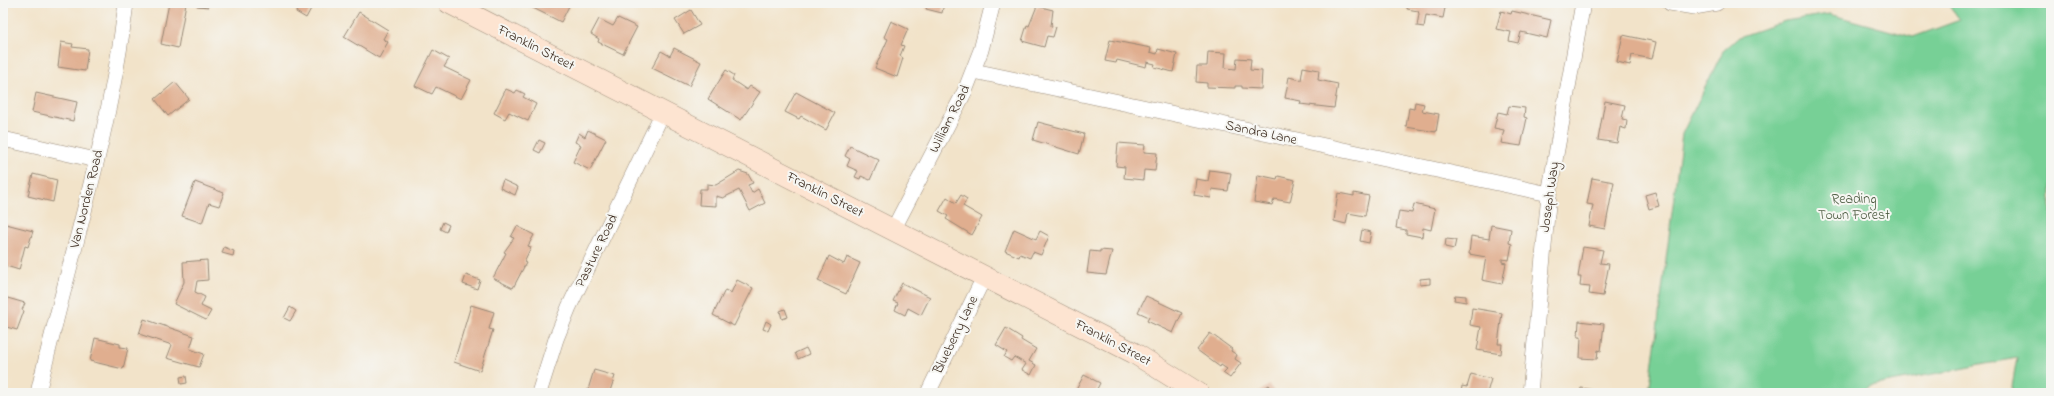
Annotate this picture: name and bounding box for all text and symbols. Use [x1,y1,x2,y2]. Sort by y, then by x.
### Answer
street label: Franklin Street [493,19,578,76]
street label: William Road [924,81,976,157]
street label: Sandra Lane [1223,115,1299,151]
street label: Van Norden Road [64,148,109,251]
street label: Joseph Way [1535,160,1566,234]
street label: Franklin Street [782,166,867,223]
park label: Reading Town Forest [1818,189,1890,226]
street label: Pasture Road [570,211,624,291]
street label: Blueberry Lane [928,292,985,379]
street label: Franklin Street [1070,314,1155,372]

